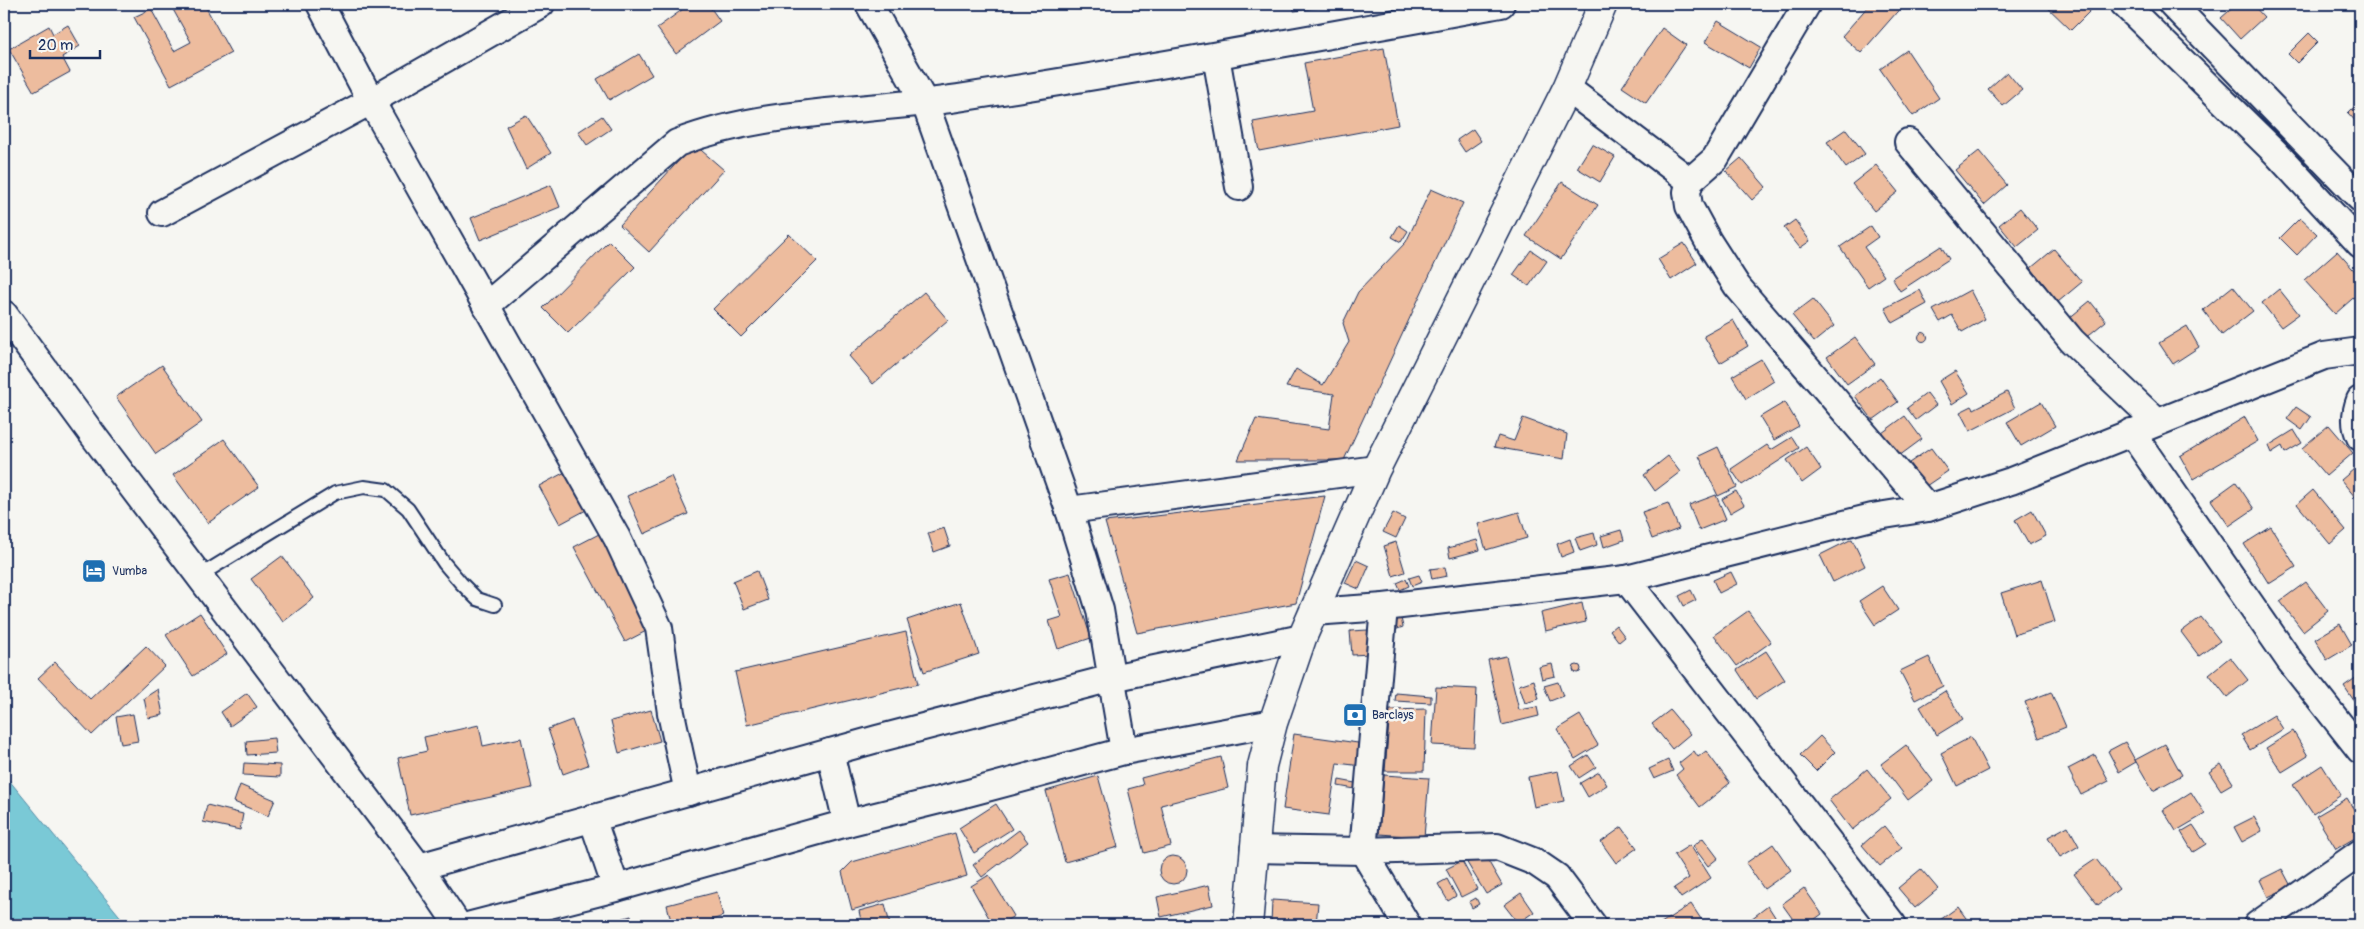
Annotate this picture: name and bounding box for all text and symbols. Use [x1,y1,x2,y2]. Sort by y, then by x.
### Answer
scale bar [30,28,100,60]
text: 20 m [38,36,73,55]
hotel icon: Vumba [81,558,107,584]
place label: Vumba [112,564,147,579]
bank icon: Barclays [1342,702,1368,728]
place label: Barclays [1372,708,1414,723]

